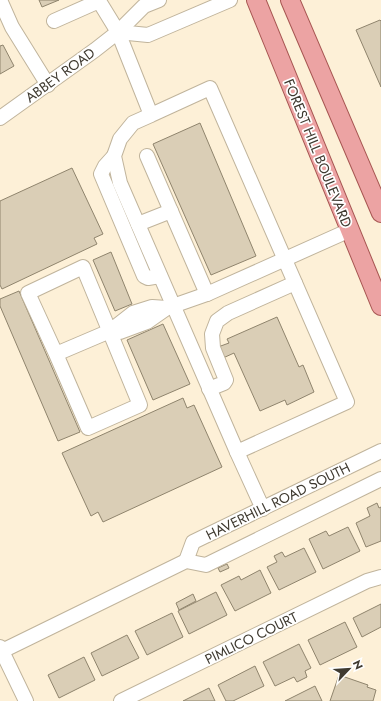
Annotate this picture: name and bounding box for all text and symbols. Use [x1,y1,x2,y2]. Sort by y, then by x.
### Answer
street label: ABBEY ROAD [21,43,99,107]
street label: FOREST HILL BOULEVARD [279,76,357,230]
street label: HAVERHILL ROAD SOUTH [202,457,354,545]
street label: PIMLICO COURT [201,607,301,669]
north arrow [329,649,369,689]
text: N [349,657,367,672]

